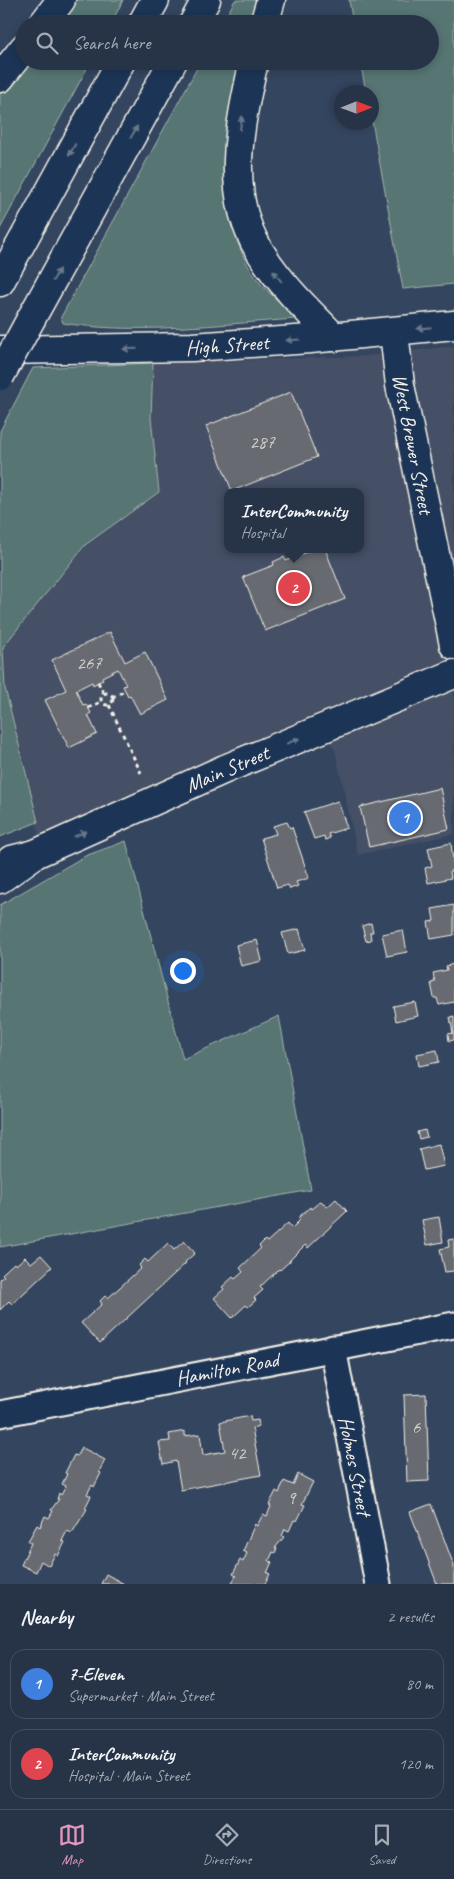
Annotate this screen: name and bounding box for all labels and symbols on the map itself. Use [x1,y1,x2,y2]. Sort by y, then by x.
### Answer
north arrow [334,85,379,130]
one-way arrow [238,115,246,131]
one-way arrow [130,125,138,140]
one-way arrow [68,143,77,157]
one-way arrow [51,268,60,281]
one-way arrow [272,269,283,282]
one-way arrow [415,324,431,332]
street label: High Street [185,329,272,361]
one-way arrow [284,337,300,345]
one-way arrow [122,345,138,353]
street label: West Brewer Street [387,372,440,518]
house number: 287 [249,430,276,454]
pin: 2 [278,569,310,607]
house number: 267 [76,651,103,675]
one-way arrow [286,736,300,744]
street label: Main Street [181,739,274,798]
pin: 1 [389,799,421,837]
one-way arrow [73,830,87,838]
your location [170,958,196,984]
street label: Hamilton Road [173,1346,284,1392]
street label: Holmes Street [333,1414,378,1521]
house number: 6 [412,1415,422,1439]
house number: 42 [228,1441,247,1465]
house number: 9 [287,1486,297,1510]

